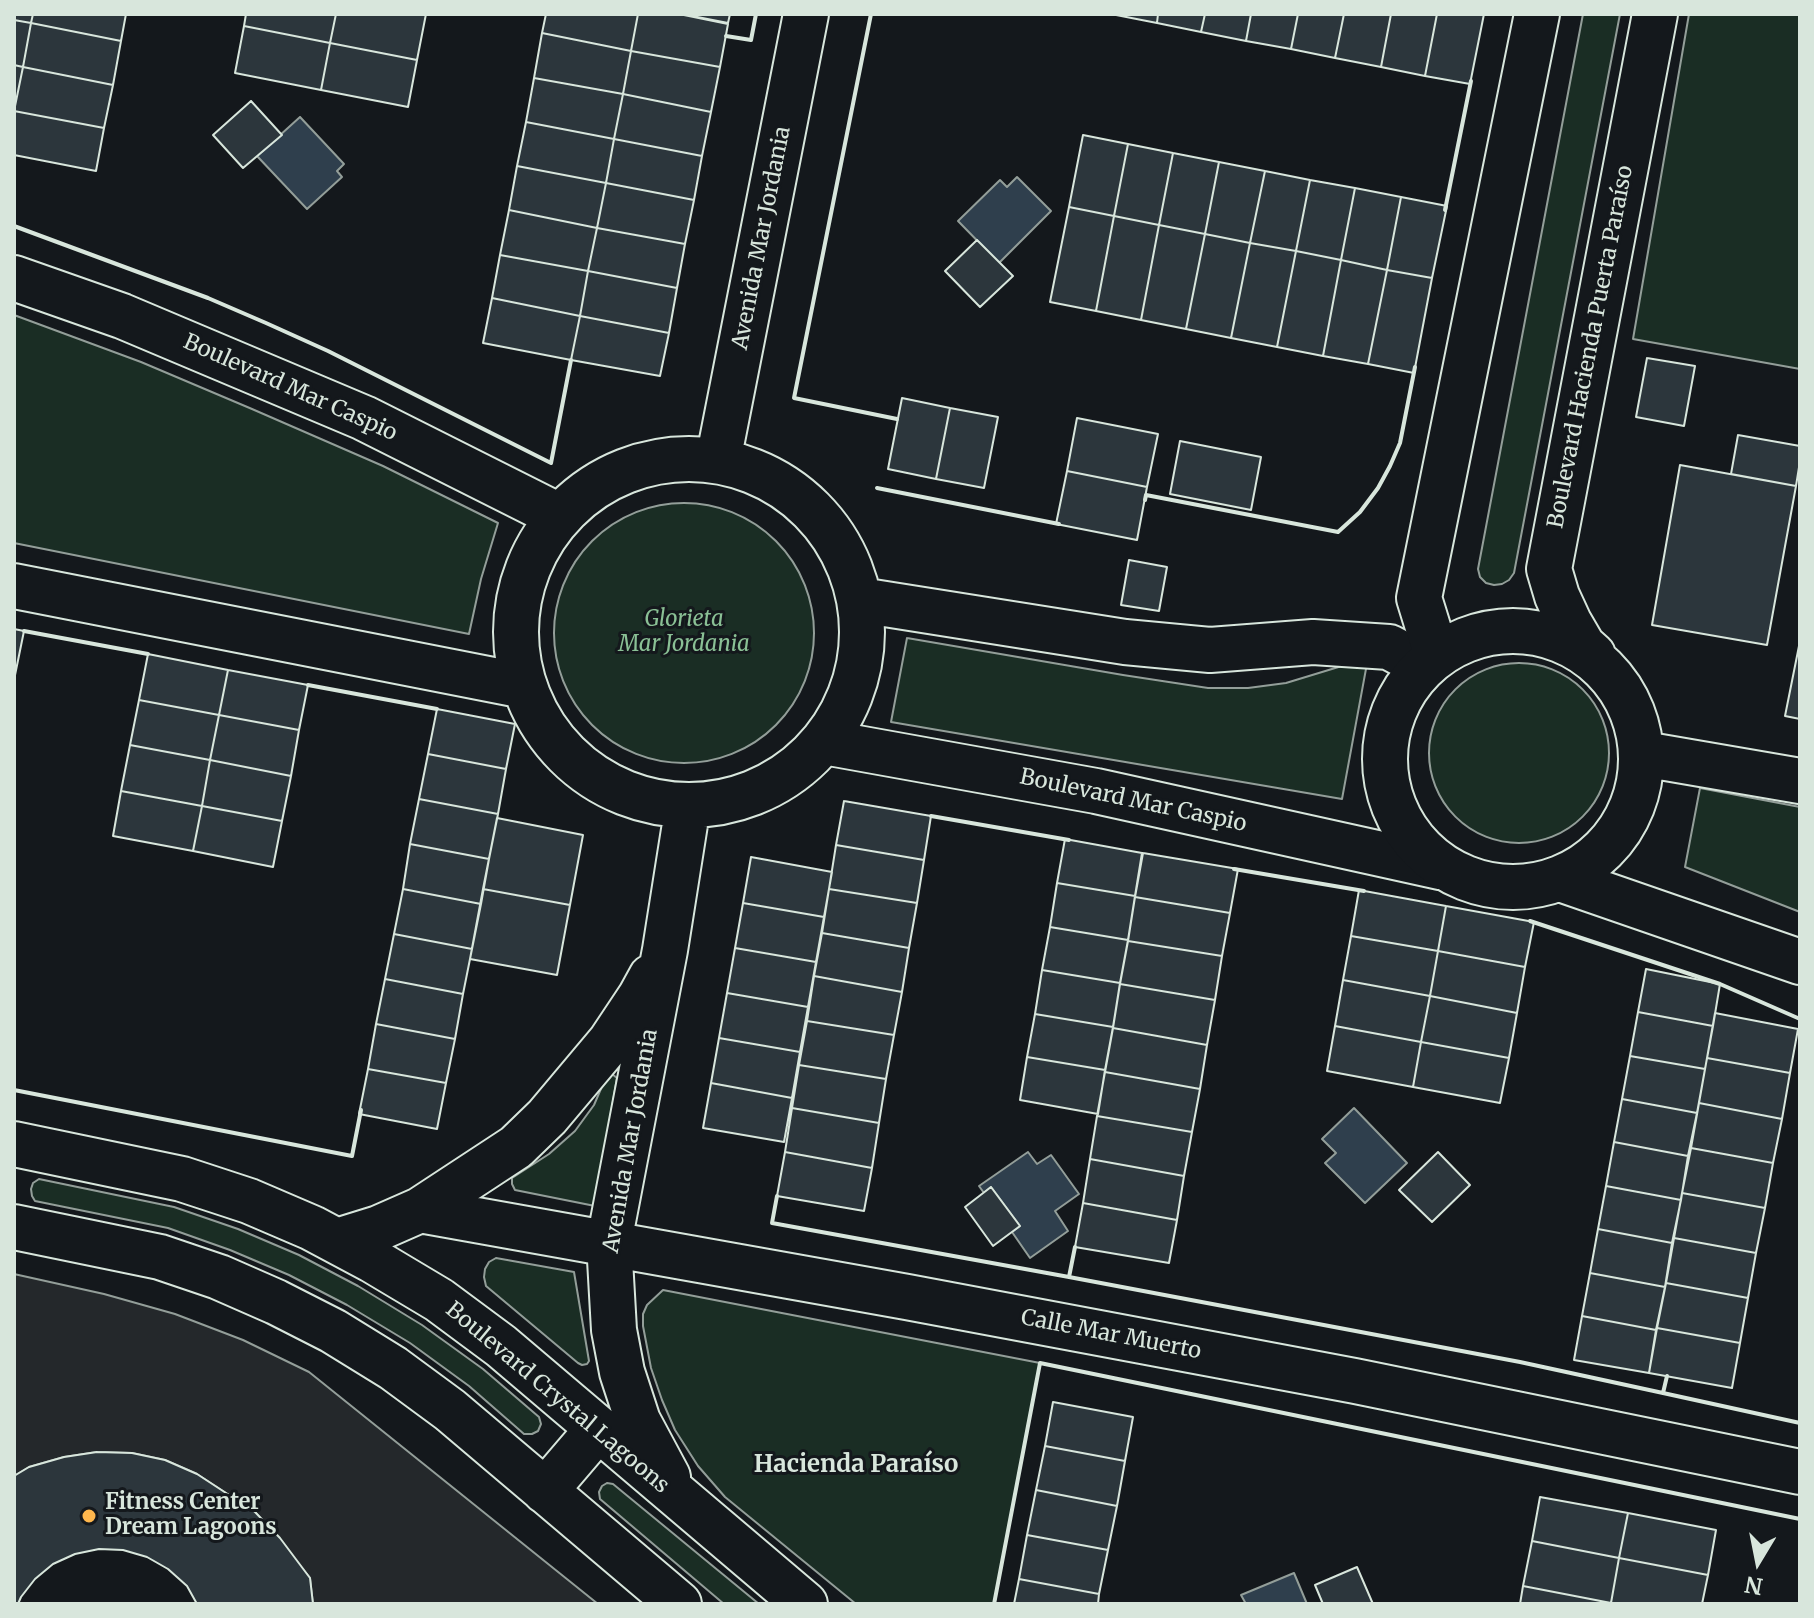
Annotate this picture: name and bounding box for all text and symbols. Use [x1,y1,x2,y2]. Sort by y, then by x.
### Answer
street label: Avenida Mar Jordania [727,124,797,352]
street label: Boulevard Hacienda Puerta Paraíso [1543,163,1639,531]
street label: Boulevard Mar Caspio [179,329,401,447]
park label: Glorieta Mar Jordania [618,607,750,658]
street label: Boulevard Mar Caspio [1017,764,1249,838]
street label: Avenida Mar Jordania [598,1027,664,1255]
street label: Boulevard Crystal Lagoons [440,1297,674,1499]
street label: Calle Mar Muerto [1019,1305,1203,1365]
district label: Hacienda Paraíso [754,1451,958,1479]
place label: Fitness Center Dream Lagoons [105,1490,277,1542]
marker: Fitness Center Dream Lagoons [80,1507,98,1525]
north arrow [1718,1522,1798,1602]
text: N [1743,1570,1765,1601]

